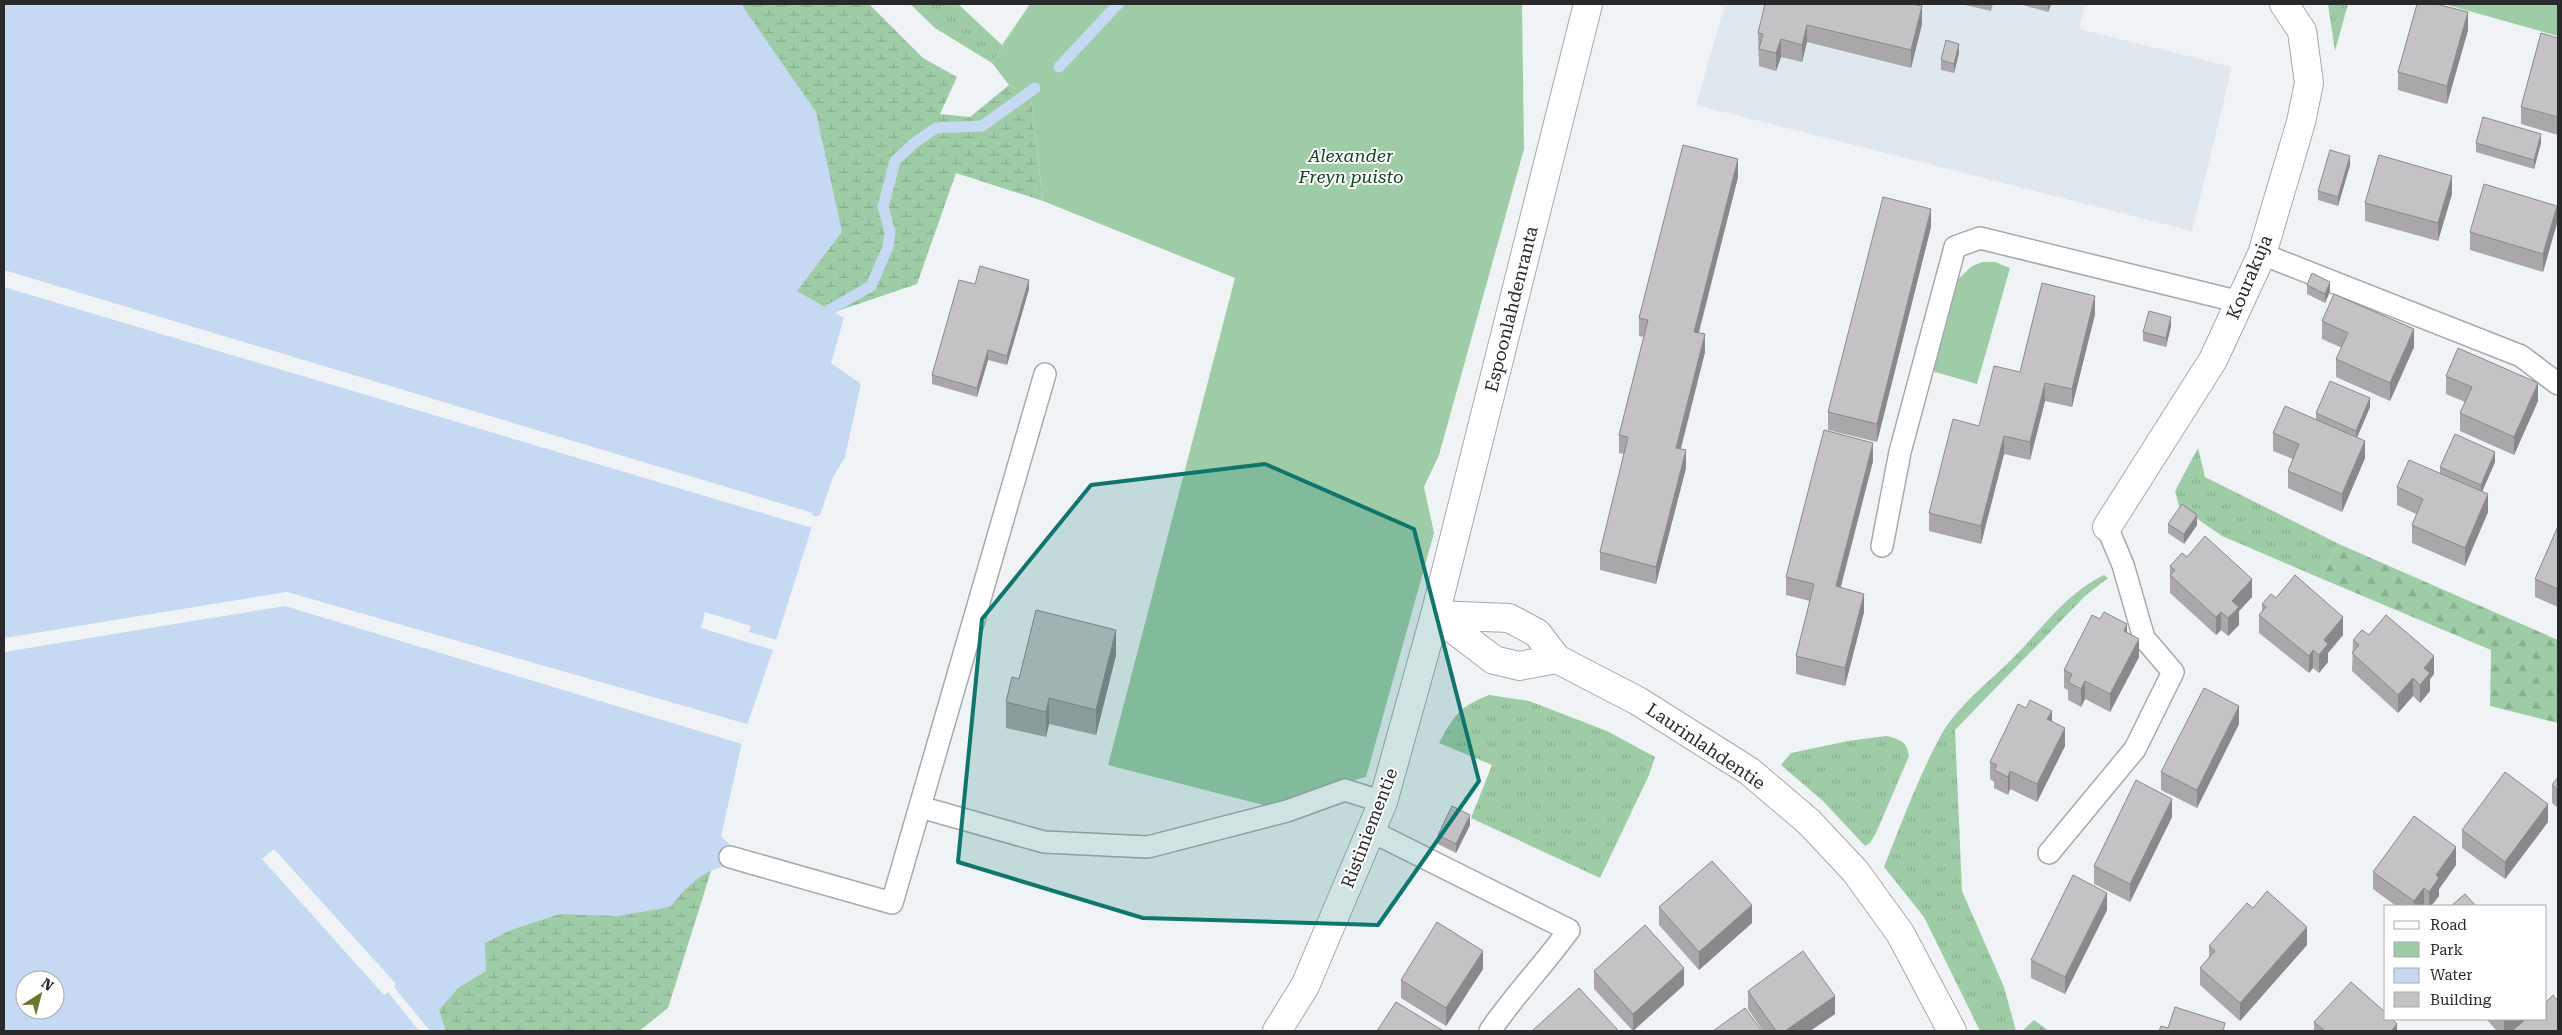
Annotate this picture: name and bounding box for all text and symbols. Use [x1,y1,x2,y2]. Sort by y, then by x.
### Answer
park label: Alexander Freyn puisto [1298,145,1403,187]
street label: Espoonlahdenranta [1480,224,1542,394]
street label: Kourakuja [2222,231,2276,322]
street label: Laurinlahdentie [1643,698,1770,794]
street label: Ristiniementie [1336,765,1402,891]
legend [2384,905,2547,1020]
text: Road [2430,916,2467,934]
text: Park [2430,941,2464,959]
text: Water [2430,966,2472,984]
north arrow [15,970,65,1020]
text: N [39,975,57,994]
text: Building [2430,991,2492,1009]

